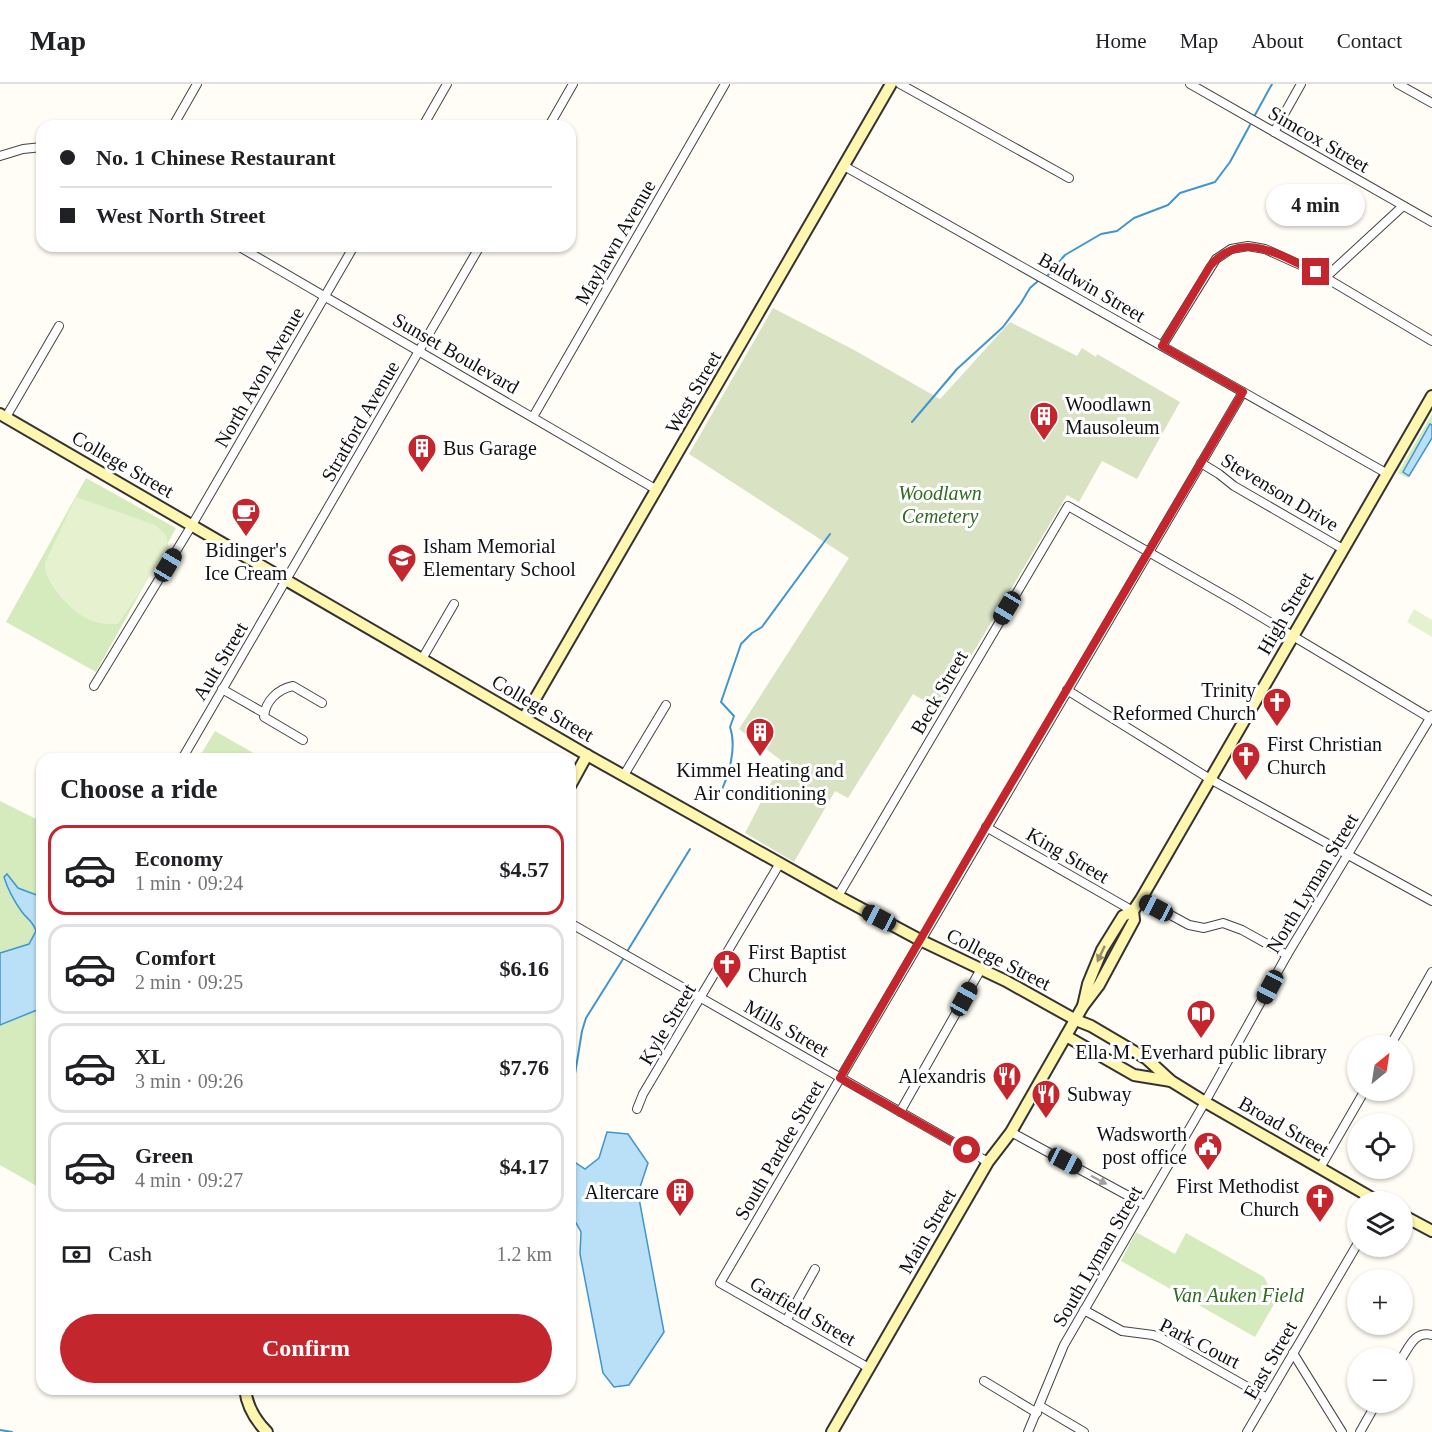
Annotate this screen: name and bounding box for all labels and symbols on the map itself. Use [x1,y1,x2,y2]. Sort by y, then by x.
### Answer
street label: Simcox Street [1265,101,1374,177]
street label: Maylawn Avenue [570,176,660,309]
callout: 4 min [1266,185,1366,227]
street label: Baldwin Street [1035,248,1150,327]
route end [1302,258,1329,285]
street label: North Avon Avenue [210,303,308,451]
street label: Sunset Boulevard [389,308,523,398]
street label: West Street [661,347,726,437]
street label: Stratford Avenue [317,357,404,485]
place label: Woodlawn Mausoleum [1065,393,1160,438]
building icon: Woodlawn Mausoleum [1028,400,1060,442]
street label: College Street [68,426,178,503]
building icon: Bus Garage [406,432,438,474]
place label: Bus Garage [443,437,537,460]
street label: Stevenson Drive [1217,448,1343,536]
park label: Woodlawn Cemetery [898,482,982,528]
cafe icon: Bidinger's Ice Cream [230,496,262,538]
place label: Isham Memorial Elementary School [423,535,576,581]
place label: Bidinger's Ice Cream [205,539,288,584]
school or university icon: Isham Memorial Elementary School [386,542,418,584]
car [151,545,185,585]
street label: High Street [1253,567,1319,659]
car [990,588,1024,628]
street label: Ault Street [188,618,252,704]
street label: Beck Street [906,646,972,738]
street label: College Street [488,670,598,747]
place label: Trinity Reformed Church [1112,679,1256,724]
church icon: Trinity Reformed Church [1261,686,1293,728]
building icon: Kimmel Heating and Air conditioning [744,716,776,758]
place label: First Christian Church [1267,733,1382,778]
church icon: First Christian Church [1230,740,1262,782]
place label: Kimmel Heating and Air conditioning [676,759,844,805]
street label: North Lyman Street [1262,809,1363,957]
street label: King Street [1022,823,1114,889]
car [1136,892,1176,924]
car [859,902,899,934]
street label: College Street [943,923,1055,996]
place label: First Baptist Church [748,941,847,986]
one-way arrow [1096,946,1106,964]
church icon: First Baptist Church [711,948,743,990]
car [1254,967,1286,1007]
street label: Kyle Street [634,979,701,1069]
car [947,979,981,1019]
street label: Mills Street [741,995,834,1061]
library icon: Ella M. Everhard public library [1185,998,1217,1040]
north arrow [1347,1035,1413,1101]
place label: Ella M. Everhard public library [1075,1041,1327,1064]
restaurant icon: Alexandris [991,1060,1023,1102]
place label: Alexandris [898,1065,986,1087]
street label: South Pardee Street [730,1076,828,1224]
restaurant icon: Subway [1030,1078,1062,1120]
place label: Subway [1067,1083,1131,1106]
street label: Broad Street [1235,1091,1333,1161]
place label: Wadsworth post office [1096,1123,1187,1169]
public building icon: Wadsworth post office [1192,1130,1224,1172]
route start [953,1136,980,1163]
car [1045,1145,1085,1177]
one-way arrow [1091,1175,1108,1185]
place label: First Methodist Church [1176,1175,1299,1220]
building icon: Altercare [664,1176,696,1218]
place label: Altercare [585,1181,659,1203]
street label: South Lyman Street [1048,1181,1147,1331]
church icon: First Methodist Church [1304,1182,1336,1224]
street label: Main Street [894,1184,960,1277]
street label: Garfield Street [746,1272,860,1350]
park label: Van Auken Field [1172,1284,1305,1306]
street label: Park Court [1156,1313,1244,1373]
street label: East Street [1239,1317,1301,1403]

